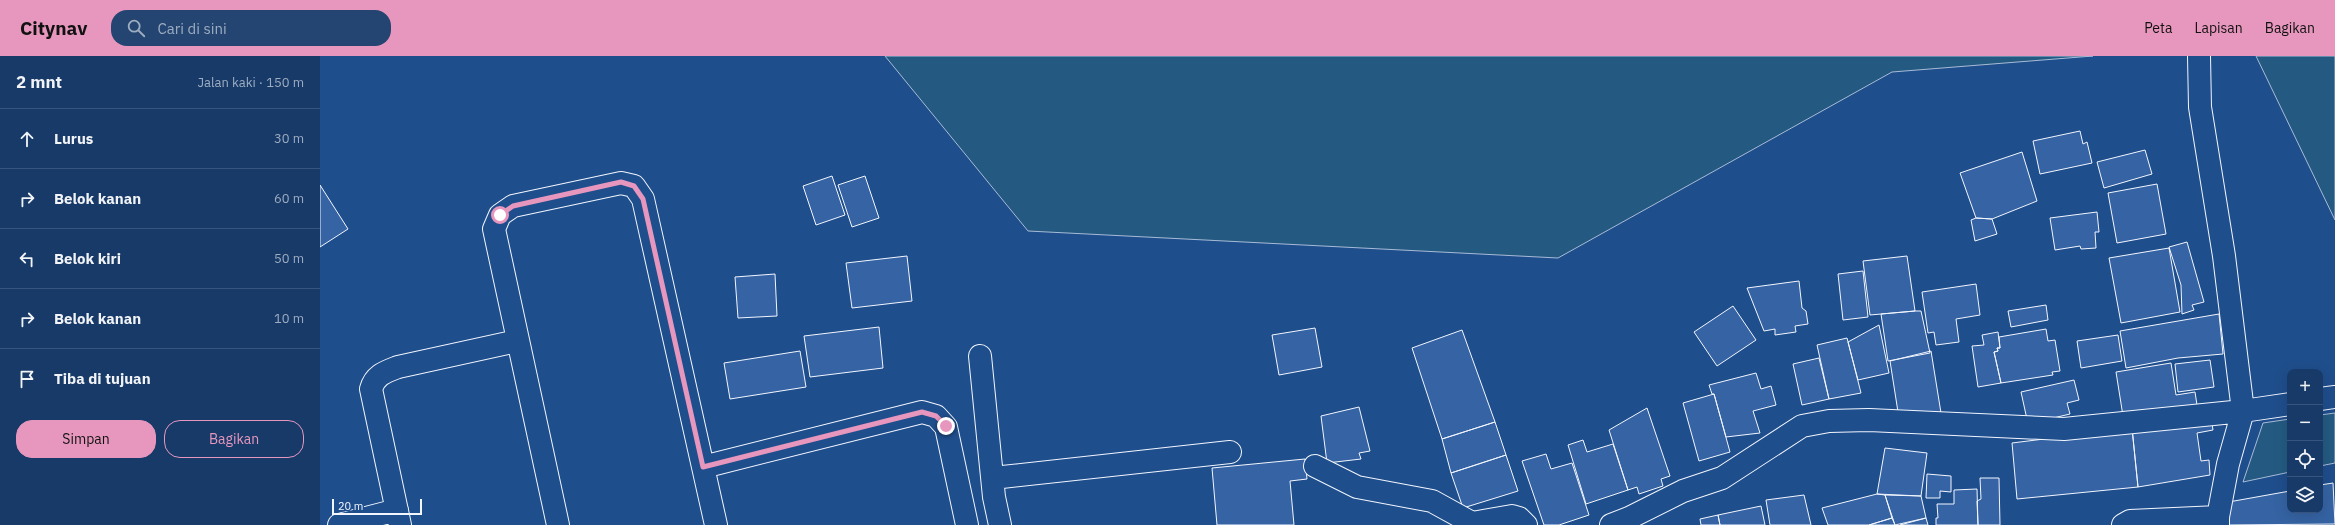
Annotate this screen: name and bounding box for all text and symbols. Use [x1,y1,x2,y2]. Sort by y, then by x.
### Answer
search box [111,10,391,46]
text: Citynav [20,16,87,40]
icon: search [125,17,147,39]
text: Cari di sini [157,19,227,38]
text: Peta [2144,19,2172,37]
text: Lapisan [2194,19,2243,37]
text: Bagikan [2265,19,2315,37]
text: 2 mnt [16,71,62,93]
text: Jalan kaki · 150 m [197,74,304,91]
icon: ahead [16,128,38,150]
text: Lurus [54,129,93,148]
text: 30 m [274,130,304,147]
icon: right [16,188,38,210]
text: Belok kanan [54,189,141,208]
text: 60 m [274,190,304,207]
route start [491,206,509,224]
icon: left [16,248,38,270]
text: Belok kiri [54,249,121,268]
text: 50 m [274,250,304,267]
icon: right [16,308,38,330]
text: Belok kanan [54,309,141,328]
text: 10 m [274,310,304,327]
icon: arrive [16,368,38,390]
text: Tiba di tujuan [54,369,151,388]
map controls [2287,369,2323,513]
button: + [2287,369,2323,405]
button: − [2287,405,2323,441]
route end [937,417,955,435]
button: Simpan [16,420,156,458]
button: Bagikan [164,420,304,458]
button: locate [2287,441,2323,477]
button: layers [2287,477,2323,513]
scale bar [332,497,422,516]
text: 20 m [338,499,363,513]

